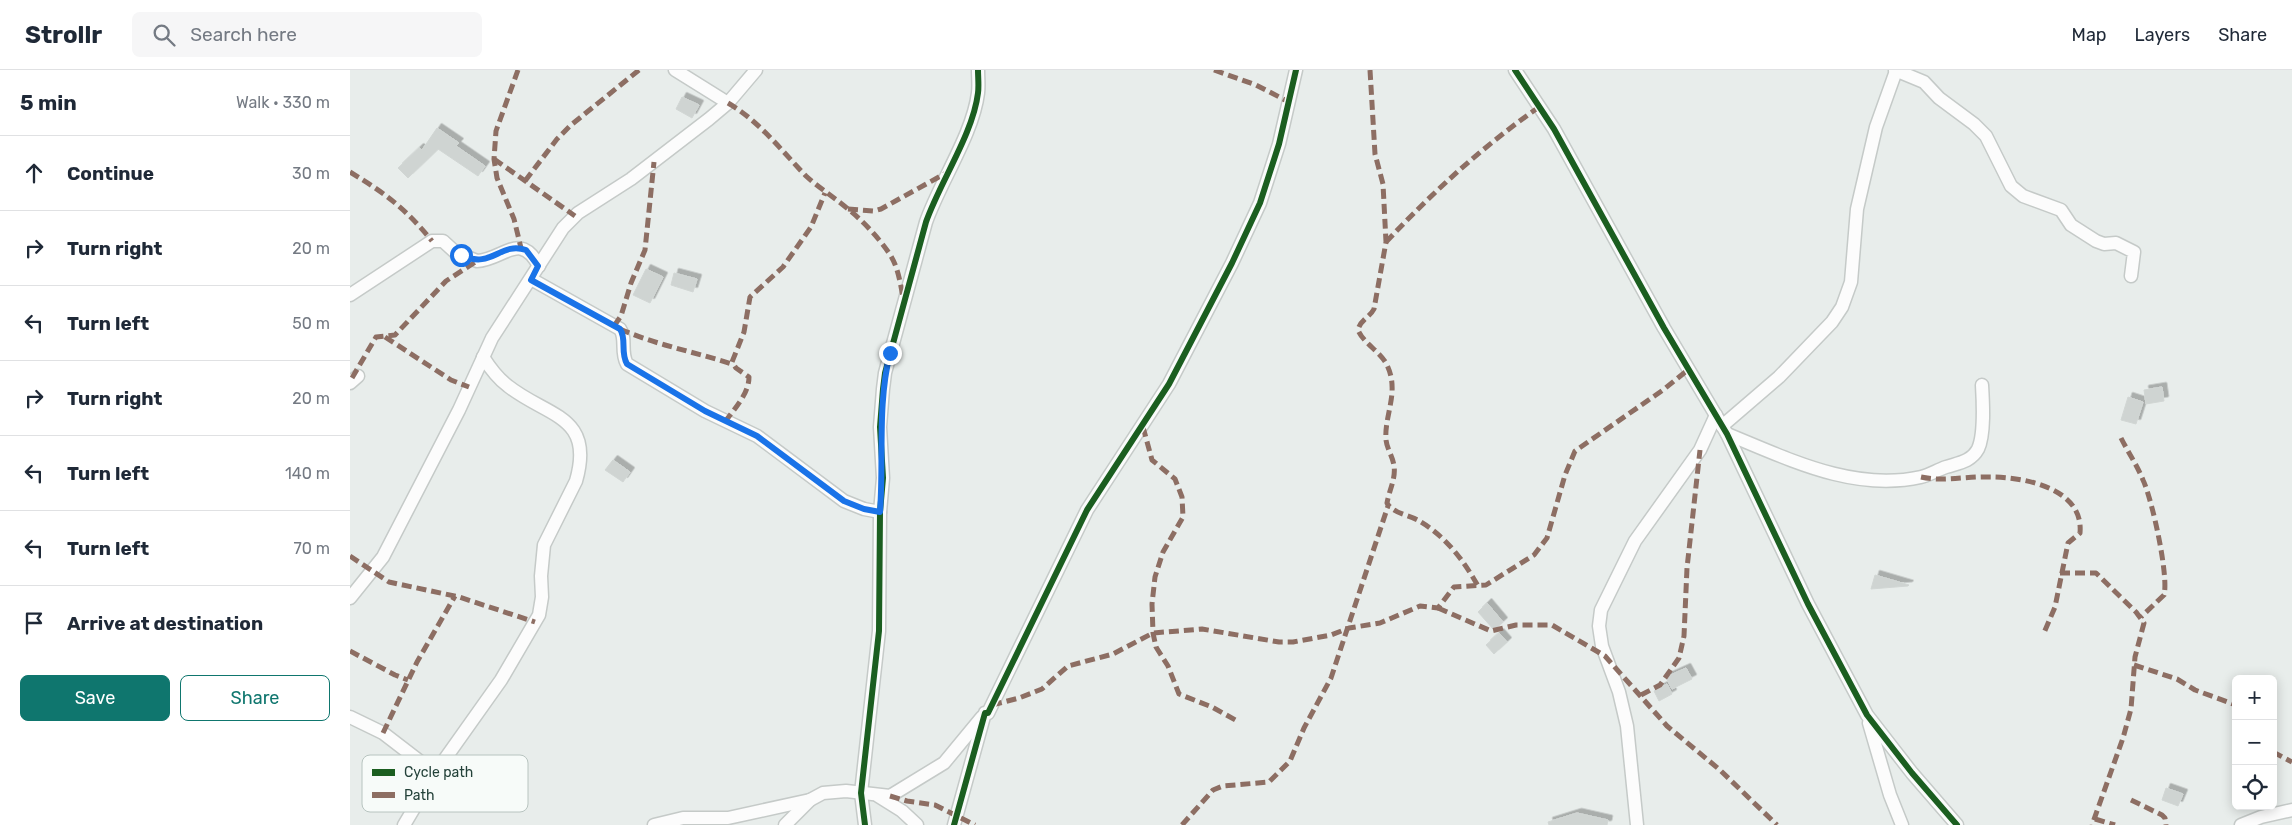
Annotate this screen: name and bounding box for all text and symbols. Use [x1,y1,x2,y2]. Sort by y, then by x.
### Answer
search box [132,12,482,57]
text: Strollr [25,21,102,49]
icon: search [150,21,178,49]
text: Search here [190,23,297,46]
text: Map [2072,24,2107,46]
text: Layers [2135,24,2190,46]
text: Share [2218,24,2267,46]
text: 5 min [20,90,77,115]
text: Walk · 330 m [236,93,330,112]
icon: ahead [20,159,48,187]
text: Continue [67,162,154,185]
text: 30 m [292,164,330,183]
icon: right [20,234,48,262]
text: Turn right [67,237,162,260]
text: 20 m [292,239,330,258]
route start [450,244,473,267]
icon: left [20,309,48,337]
text: Turn left [67,312,149,335]
text: 50 m [292,314,330,333]
route end [879,342,902,365]
icon: right [20,384,48,412]
text: Turn right [67,387,162,410]
text: 20 m [292,389,330,408]
icon: left [20,459,48,487]
text: Turn left [67,462,149,485]
text: 140 m [285,464,330,483]
icon: left [20,534,48,562]
text: Turn left [67,537,149,560]
text: 70 m [293,539,330,558]
icon: arrive [20,609,48,637]
text: Arrive at destination [67,612,263,635]
button: Save [20,675,170,721]
button: Share [180,675,330,721]
map controls [2232,675,2277,810]
button: + [2232,675,2277,720]
button: − [2232,720,2277,765]
legend [362,755,528,812]
text: Cycle path [404,764,473,781]
button: locate [2232,765,2277,810]
text: Path [404,787,435,804]

